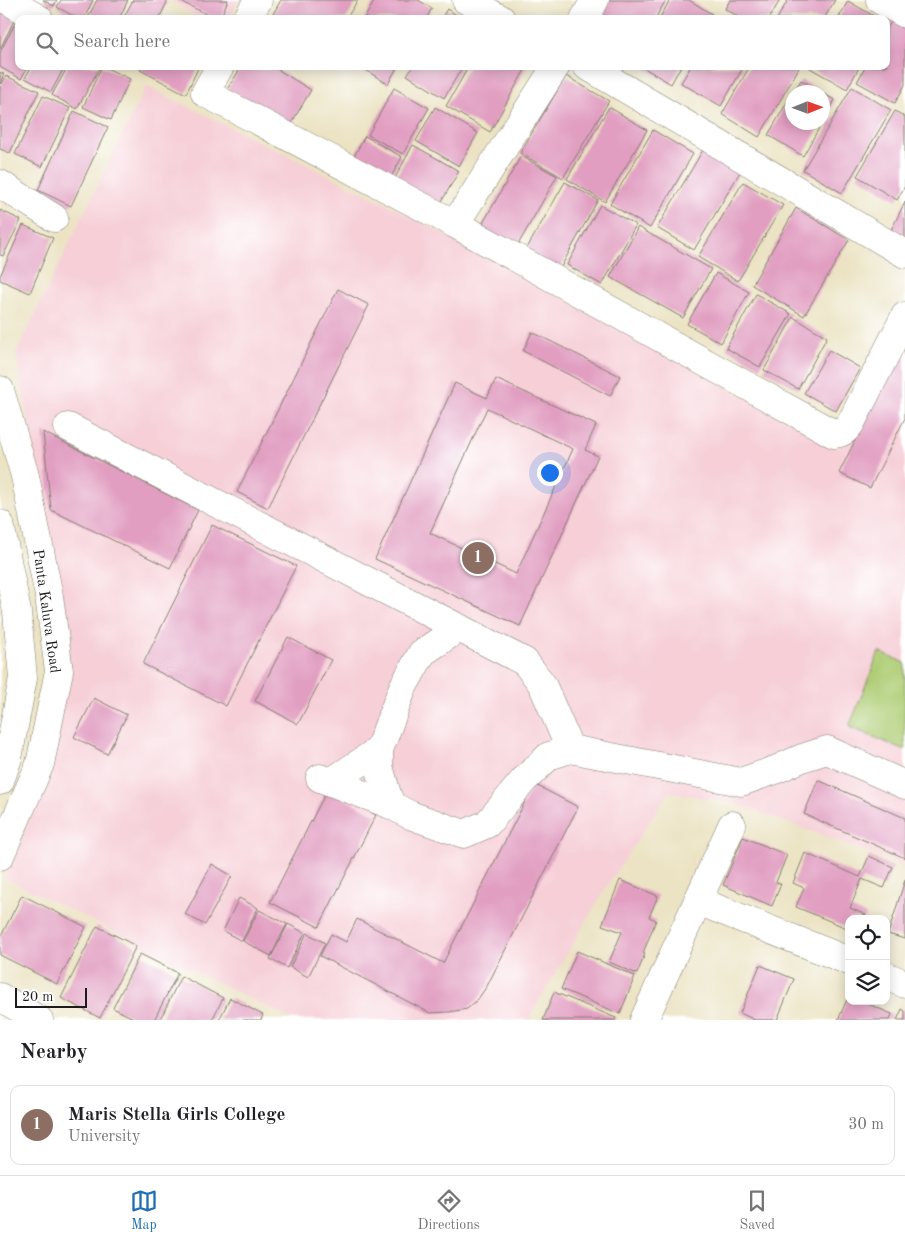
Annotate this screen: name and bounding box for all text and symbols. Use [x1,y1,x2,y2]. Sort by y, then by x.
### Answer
search box [15,15,890,70]
icon: search [33,29,61,57]
text: Search here [73,33,170,52]
north arrow [785,85,830,130]
your location [537,460,563,486]
pin: 1 [462,539,494,577]
street label: Panta Kaluva Road [29,548,62,674]
map controls [845,915,890,1005]
button: locate [845,915,890,960]
button: layers [845,960,890,1005]
scale bar [15,985,88,1008]
text: 20 m [22,990,53,1004]
text: Nearby [20,1042,88,1063]
text: Maris Stella Girls College [68,1106,285,1125]
text: 1 [32,1117,42,1133]
text: 30 m [848,1117,884,1133]
text: University [68,1129,140,1145]
tab: Map [130,1187,158,1234]
tab: Directions [418,1187,480,1234]
tab: Saved [739,1187,775,1234]

